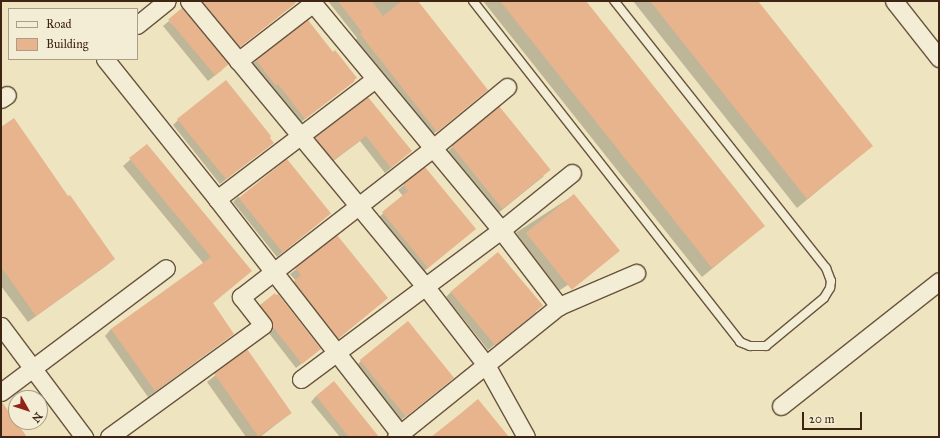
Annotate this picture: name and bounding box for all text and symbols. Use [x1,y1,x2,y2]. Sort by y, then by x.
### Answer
legend [8,8,138,60]
text: Road [46,17,72,31]
text: Building [46,37,88,51]
north arrow [8,390,48,430]
scale bar [804,404,864,430]
text: N [29,410,45,425]
text: 20 m [809,412,835,426]

